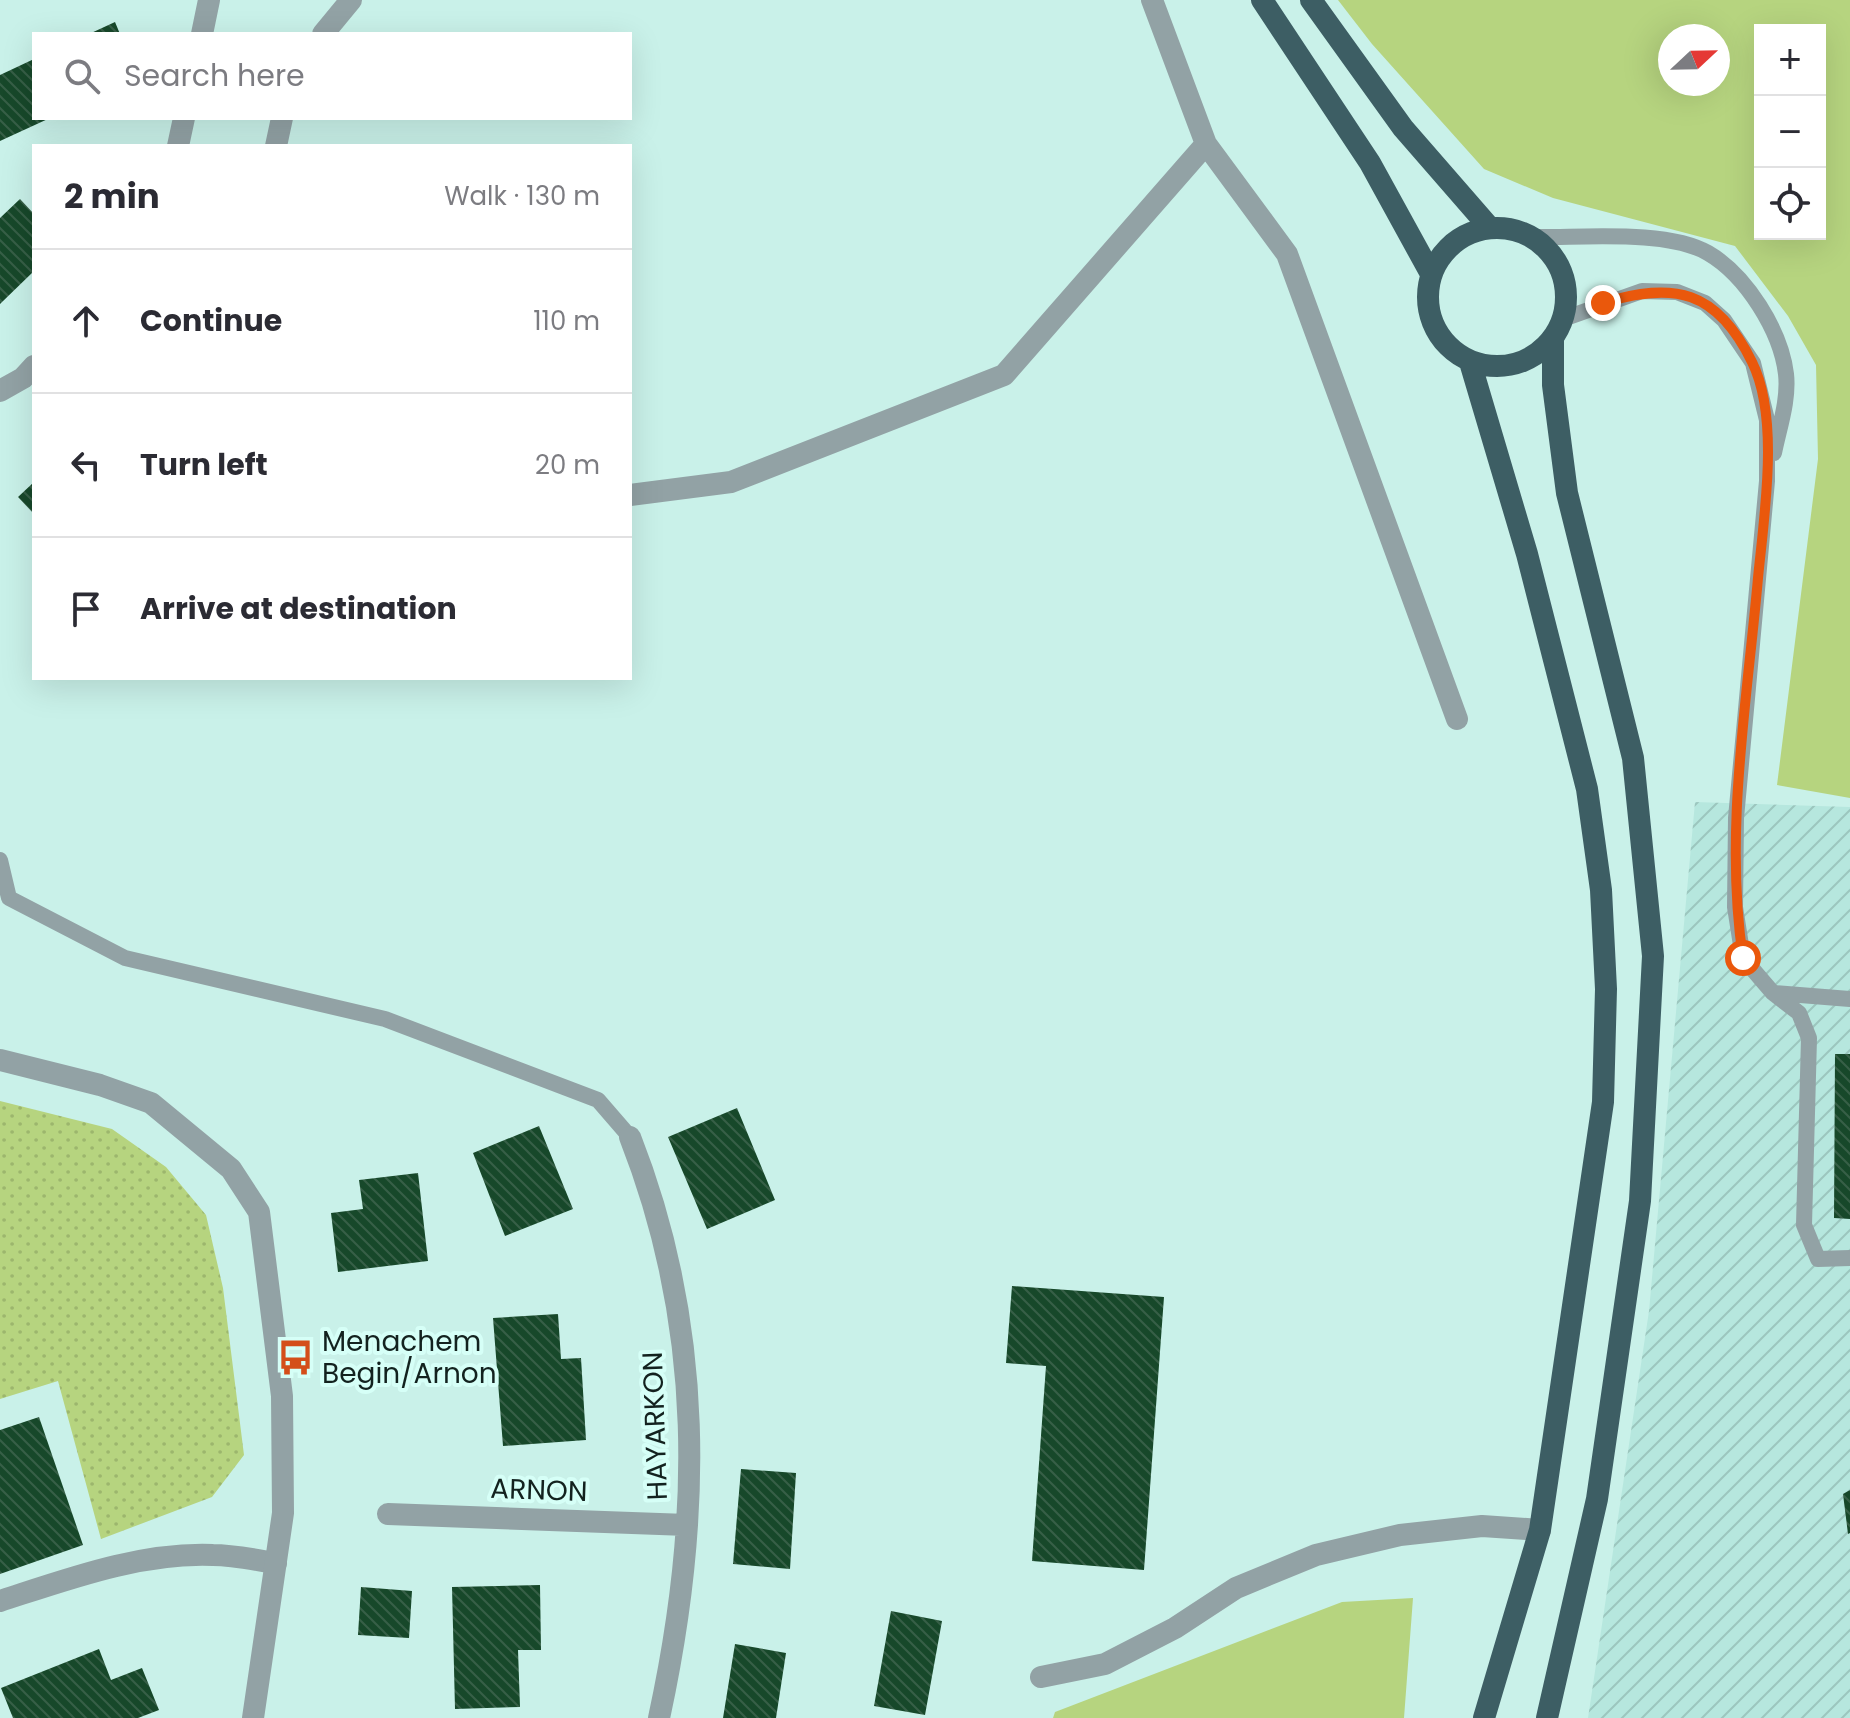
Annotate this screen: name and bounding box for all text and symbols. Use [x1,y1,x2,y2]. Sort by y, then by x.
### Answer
north arrow [1658,24,1730,96]
map controls [1754,24,1826,240]
button: + [1754,24,1826,96]
search box [32,32,632,120]
icon: search [60,54,104,98]
text: Search here [124,54,305,97]
button: − [1754,96,1826,168]
button: locate [1754,168,1826,240]
text: 2 min [64,172,160,220]
text: Walk · 130 m [444,178,600,214]
route end [1585,285,1621,321]
icon: ahead [64,299,108,343]
text: Continue [140,299,282,342]
text: 110 m [533,303,600,339]
icon: left [64,443,108,487]
text: Turn left [140,443,268,486]
text: 20 m [535,447,600,483]
icon: arrive [64,587,108,631]
text: Arrive at destination [140,587,457,630]
route start [1725,940,1761,976]
place label: Menachem Begin/Arnon [322,1322,497,1393]
bus stop icon: Menachem Begin/Arnon [277,1338,315,1376]
street label: HAYARKON [633,1351,677,1501]
street label: ARNON [490,1469,588,1511]

